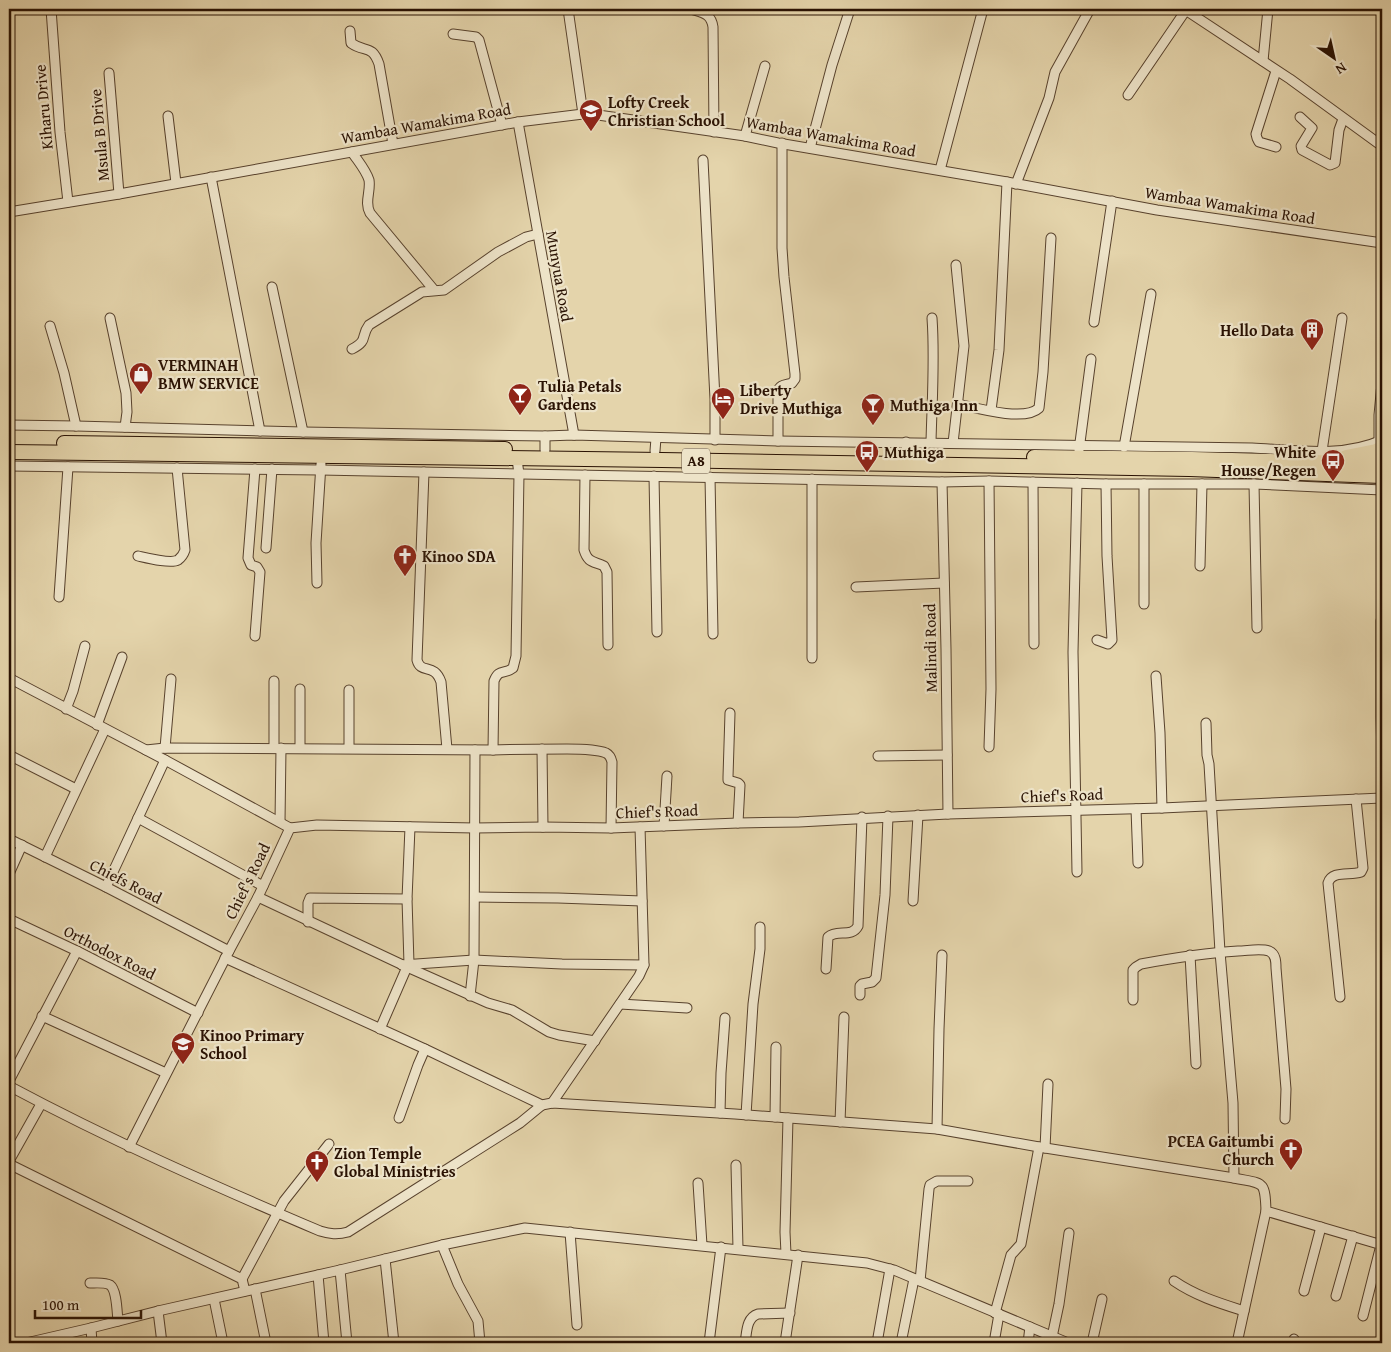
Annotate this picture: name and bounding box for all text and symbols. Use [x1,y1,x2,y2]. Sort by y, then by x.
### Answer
north arrow [1308,32,1358,82]
text: N [1331,58,1351,80]
street label: Kiharu Drive [27,64,59,150]
street label: Msula B Drive [83,88,115,182]
place label: Lofty Creek Christian School [608,90,725,132]
street label: Wambaa Wamakima Road [339,96,513,150]
school or university icon: Lofty Creek Christian School [578,98,604,132]
street label: Wambaa Wamakima Road [744,109,918,163]
street label: Wambaa Wamakima Road [1143,180,1317,230]
street label: Munyua Road [540,229,580,324]
building icon: Hello Data [1299,317,1325,351]
place label: Hello Data [1220,318,1295,342]
place label: VERMINAH BMW SERVICE [158,353,259,395]
shop icon: VERMINAH BMW SERVICE [128,361,154,395]
place label: Tulia Petals Gardens [538,374,622,416]
place label: Liberty Drive Muthiga [740,378,843,420]
bar icon: Tulia Petals Gardens [507,382,533,416]
hotel icon: Liberty Drive Muthiga [710,386,736,420]
bar icon: Muthiga Inn [860,392,886,426]
place label: Muthiga Inn [890,393,978,417]
bus stop icon: Muthiga [854,439,880,473]
place label: Muthiga [884,440,945,464]
place label: White House/Regen [1221,440,1317,482]
road number: A8 [682,448,710,474]
bus stop icon: White House/Regen [1320,448,1346,482]
church icon: Kinoo SDA [392,543,418,577]
place label: Kinoo SDA [422,544,496,568]
street label: Malindi Road [917,603,943,693]
street label: Chief's Road [1020,782,1104,808]
street label: Chief's Road [615,798,699,824]
street label: Chief's Road [218,838,276,923]
street label: Chiefs Road [86,853,167,910]
street label: Orthodox Road [60,918,161,986]
place label: Kinoo Primary School [200,1023,305,1065]
school or university icon: Kinoo Primary School [170,1031,196,1065]
place label: PCEA Gaitumbi Church [1168,1129,1275,1171]
church icon: PCEA Gaitumbi Church [1278,1137,1304,1171]
place label: Zion Temple Global Ministries [334,1141,456,1183]
church icon: Zion Temple Global Ministries [304,1149,330,1183]
scale bar [35,1287,141,1319]
text: 100 m [42,1294,80,1315]

